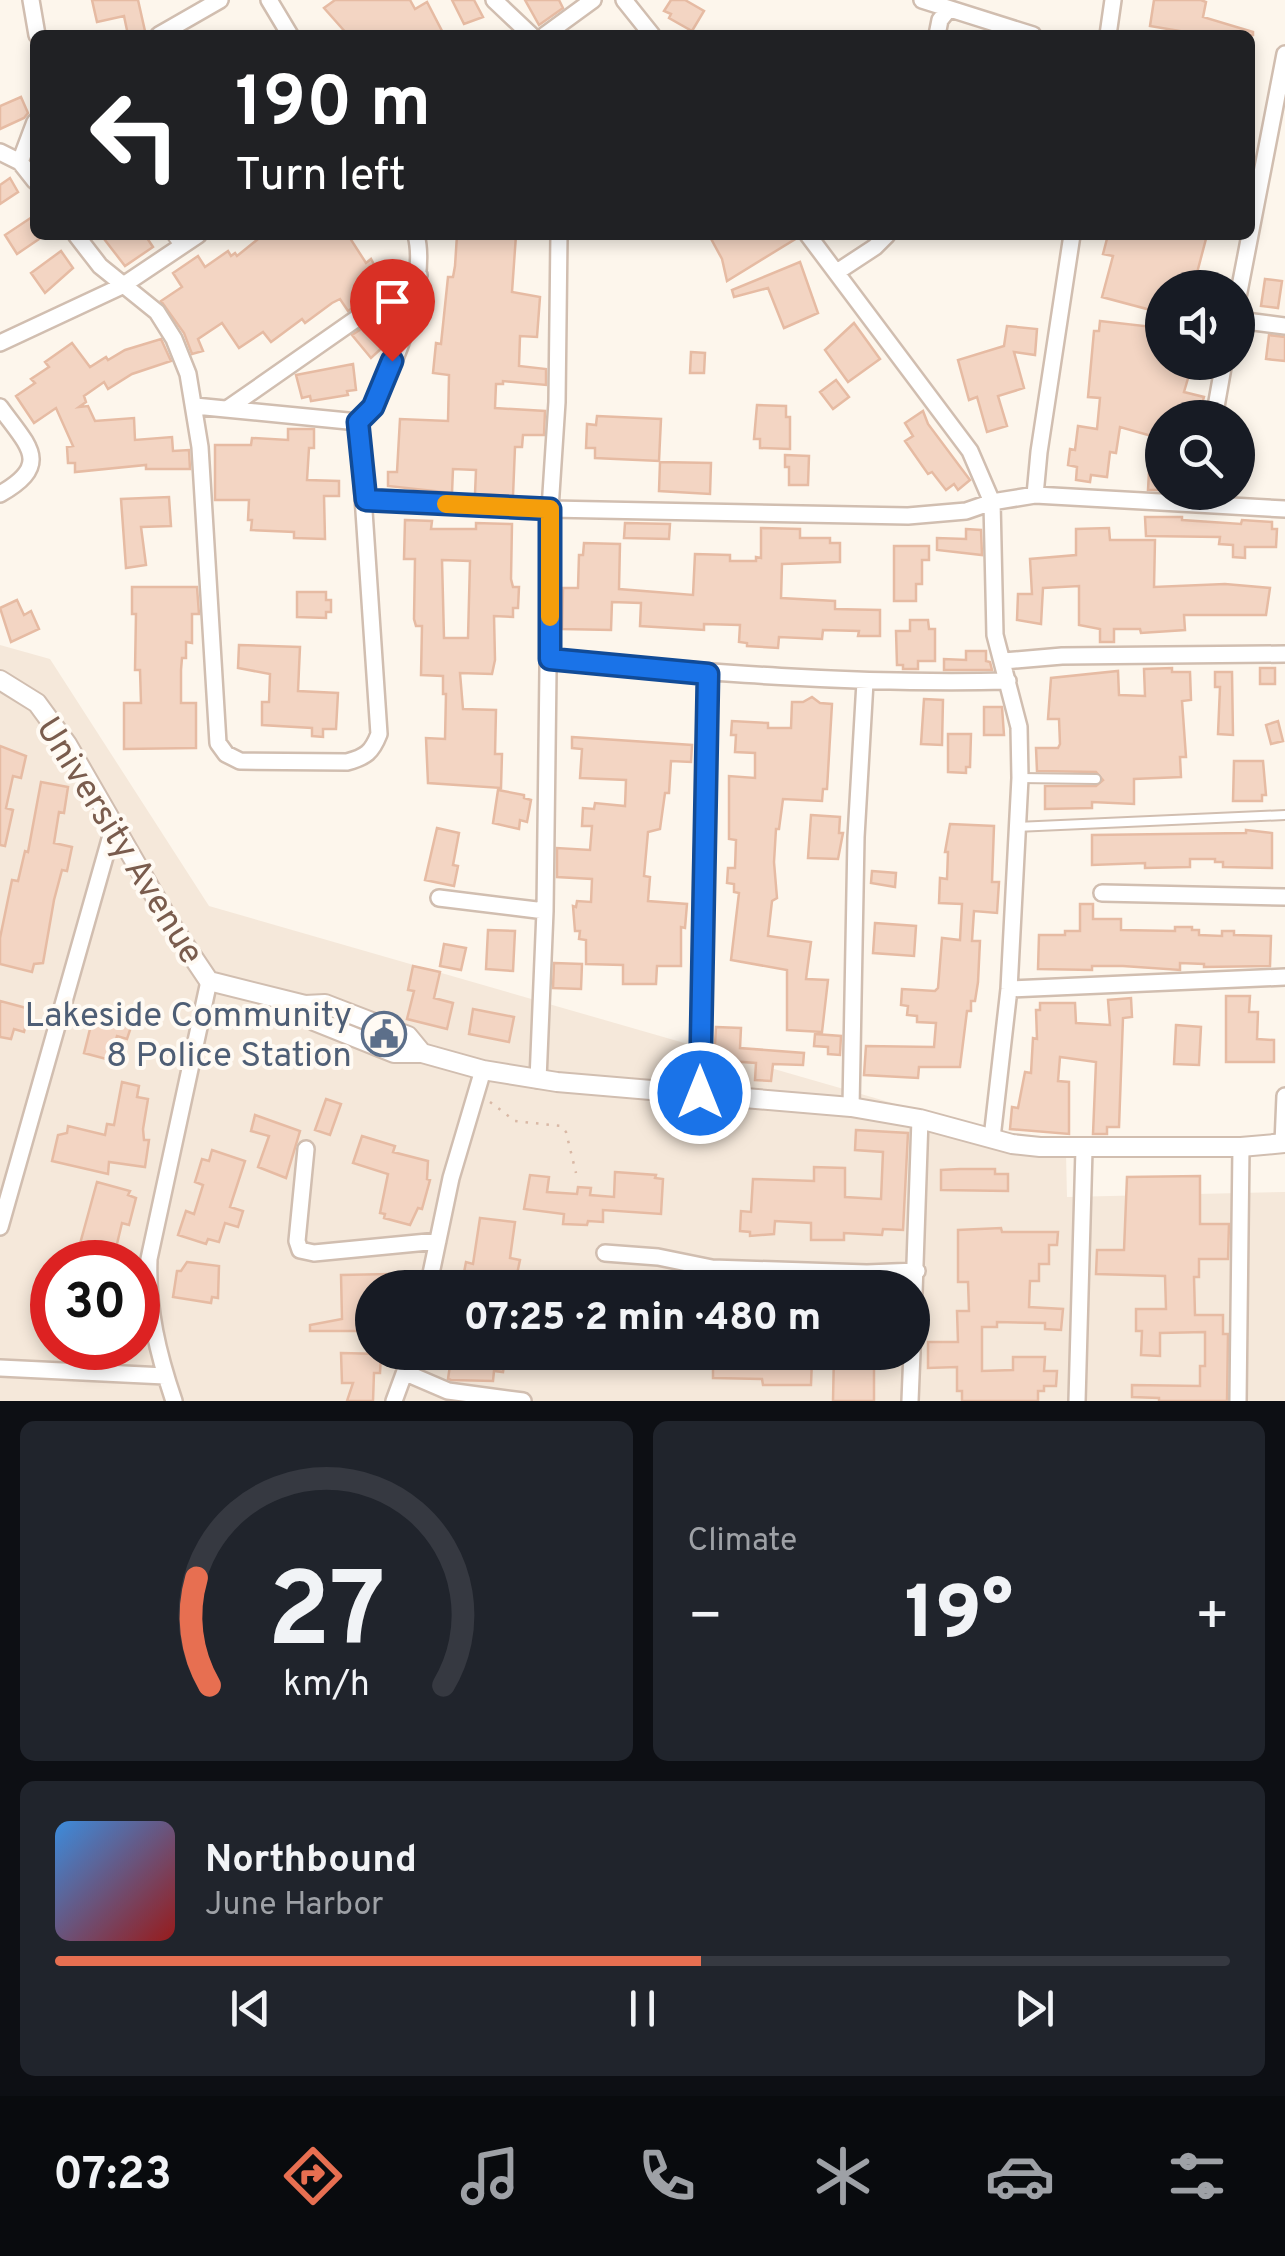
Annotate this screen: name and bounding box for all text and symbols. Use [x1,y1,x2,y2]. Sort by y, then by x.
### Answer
text: 190 m [235,62,431,151]
icon: left [70,70,200,200]
text: Turn left [235,149,406,206]
pin [350,259,435,362]
map controls [1145,270,1255,510]
button: sound [1145,270,1255,380]
icon: arrive [365,274,420,329]
button: search [1145,400,1255,510]
street label: University Avenue [25,710,212,973]
place label: Lakeside Community 8 Police Station [24,995,352,1079]
public building icon: Lakeside Community 8 Police Station [361,1011,407,1057]
position arrow [648,1041,752,1145]
speed limit sign: 30 [30,1240,160,1370]
text: 07:25 · 2 min · 480 m [464,1295,821,1344]
text: Climate [688,1522,797,1562]
text: 27 [267,1551,385,1683]
text: 19° [904,1570,1013,1665]
text: − [688,1584,723,1654]
text: + [1195,1584,1230,1654]
text: km/h [283,1663,370,1709]
text: Northbound [205,1837,417,1886]
text: June Harbor [205,1886,384,1926]
icon: previous [223,1981,278,2036]
icon: pause [615,1981,670,2036]
icon: next [1007,1981,1062,2036]
icon: directions [278,2141,348,2211]
icon: music [455,2141,525,2211]
icon: phone [632,2141,702,2211]
icon: climate [808,2141,878,2211]
icon: car [985,2141,1055,2211]
icon: filters [1162,2141,1232,2211]
text: 07:23 [53,2148,172,2205]

